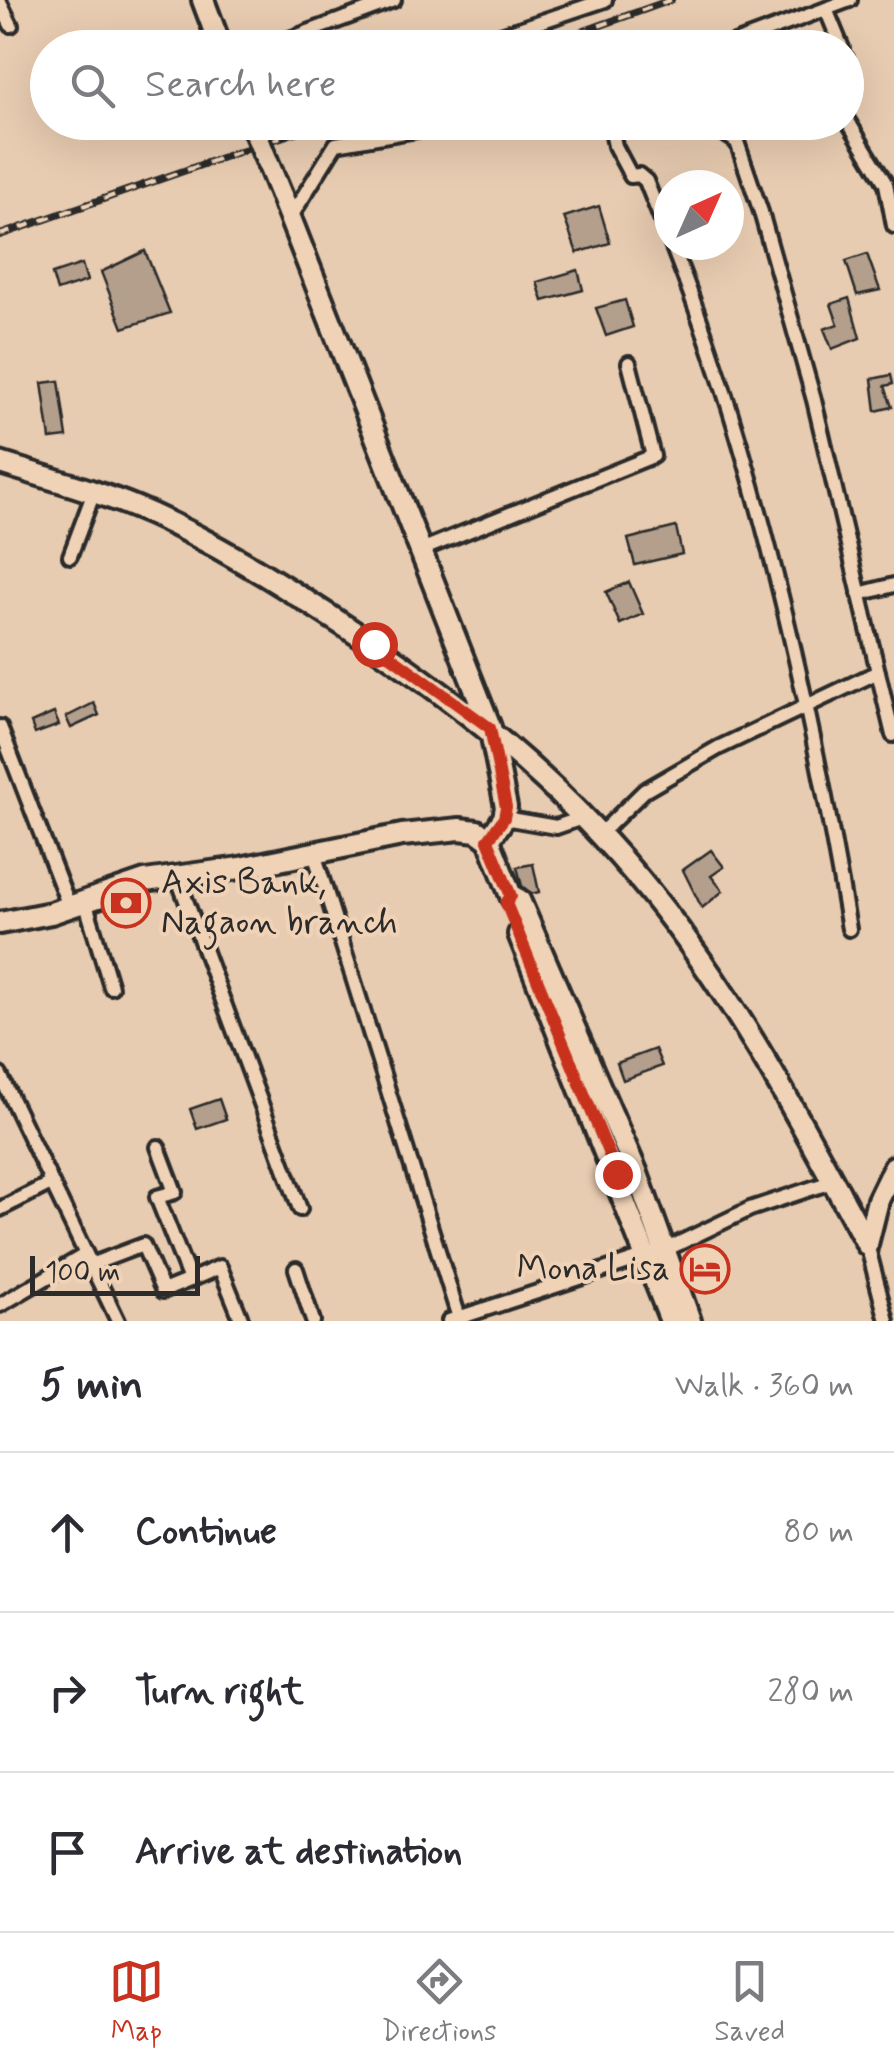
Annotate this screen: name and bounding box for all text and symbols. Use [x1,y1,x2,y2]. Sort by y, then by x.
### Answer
search box [30,30,864,140]
icon: search [65,58,120,113]
text: Search here [145,61,336,110]
north arrow [654,170,744,260]
route start [352,622,398,668]
place label: Axis Bank, Nagaon branch [161,860,398,950]
bank icon: Axis Bank, Nagaon branch [100,877,152,929]
route end [595,1152,641,1198]
hotel icon: Mona Lisa [679,1243,731,1295]
place label: Mona Lisa [517,1246,670,1292]
scale bar [30,1251,200,1296]
text: 100 m [45,1255,120,1292]
text: 5 min [40,1359,143,1414]
text: Walk · 360 m [675,1365,854,1407]
icon: ahead [40,1505,95,1560]
text: Continue [135,1508,277,1557]
text: 80 m [784,1511,854,1553]
icon: right [40,1665,95,1720]
text: Turn right [135,1668,304,1717]
text: 280 m [767,1671,854,1713]
icon: arrive [40,1825,95,1880]
text: Arrive at destination [135,1828,462,1877]
tab: Map [109,1954,164,2051]
tab: Directions [382,1954,497,2051]
tab: Saved [714,1954,785,2051]

